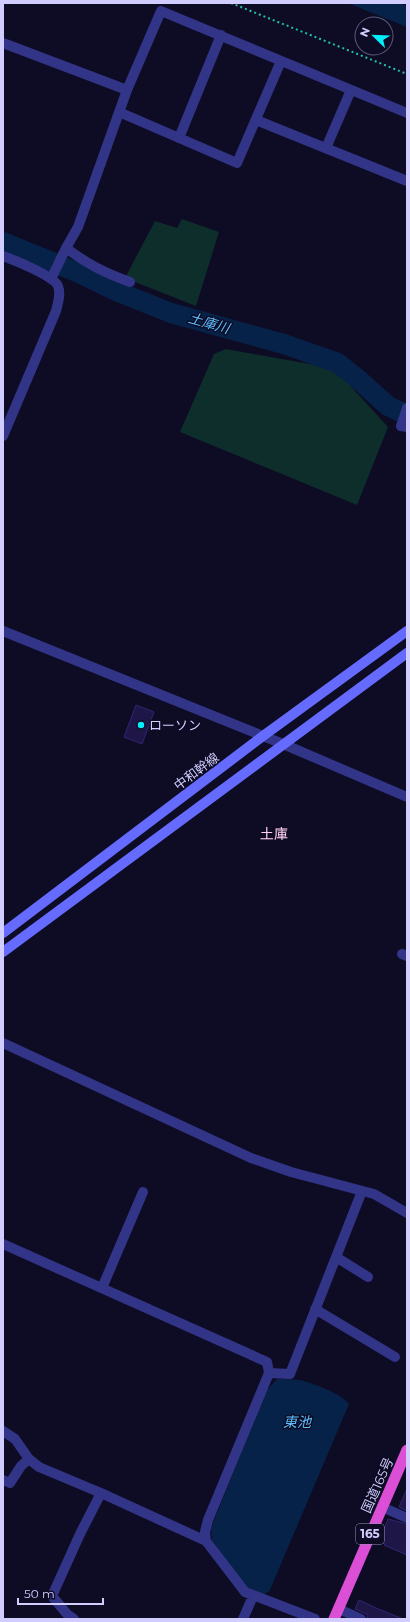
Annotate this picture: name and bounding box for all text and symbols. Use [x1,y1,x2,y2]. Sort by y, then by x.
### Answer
north arrow [354,16,394,56]
text: N [357,25,373,39]
water label: 土庫川 [186,309,234,338]
place label: ローソン [149,717,201,733]
marker: ローソン [136,720,146,730]
street label: 中和幹線 [170,749,222,793]
district label: 土庫 [260,825,288,843]
water label: 東池 [283,1413,313,1431]
street label: 国道165号 [358,1455,396,1515]
road number: 165 [356,1524,384,1544]
scale bar [18,1580,103,1606]
text: 50 m [24,1586,55,1601]

